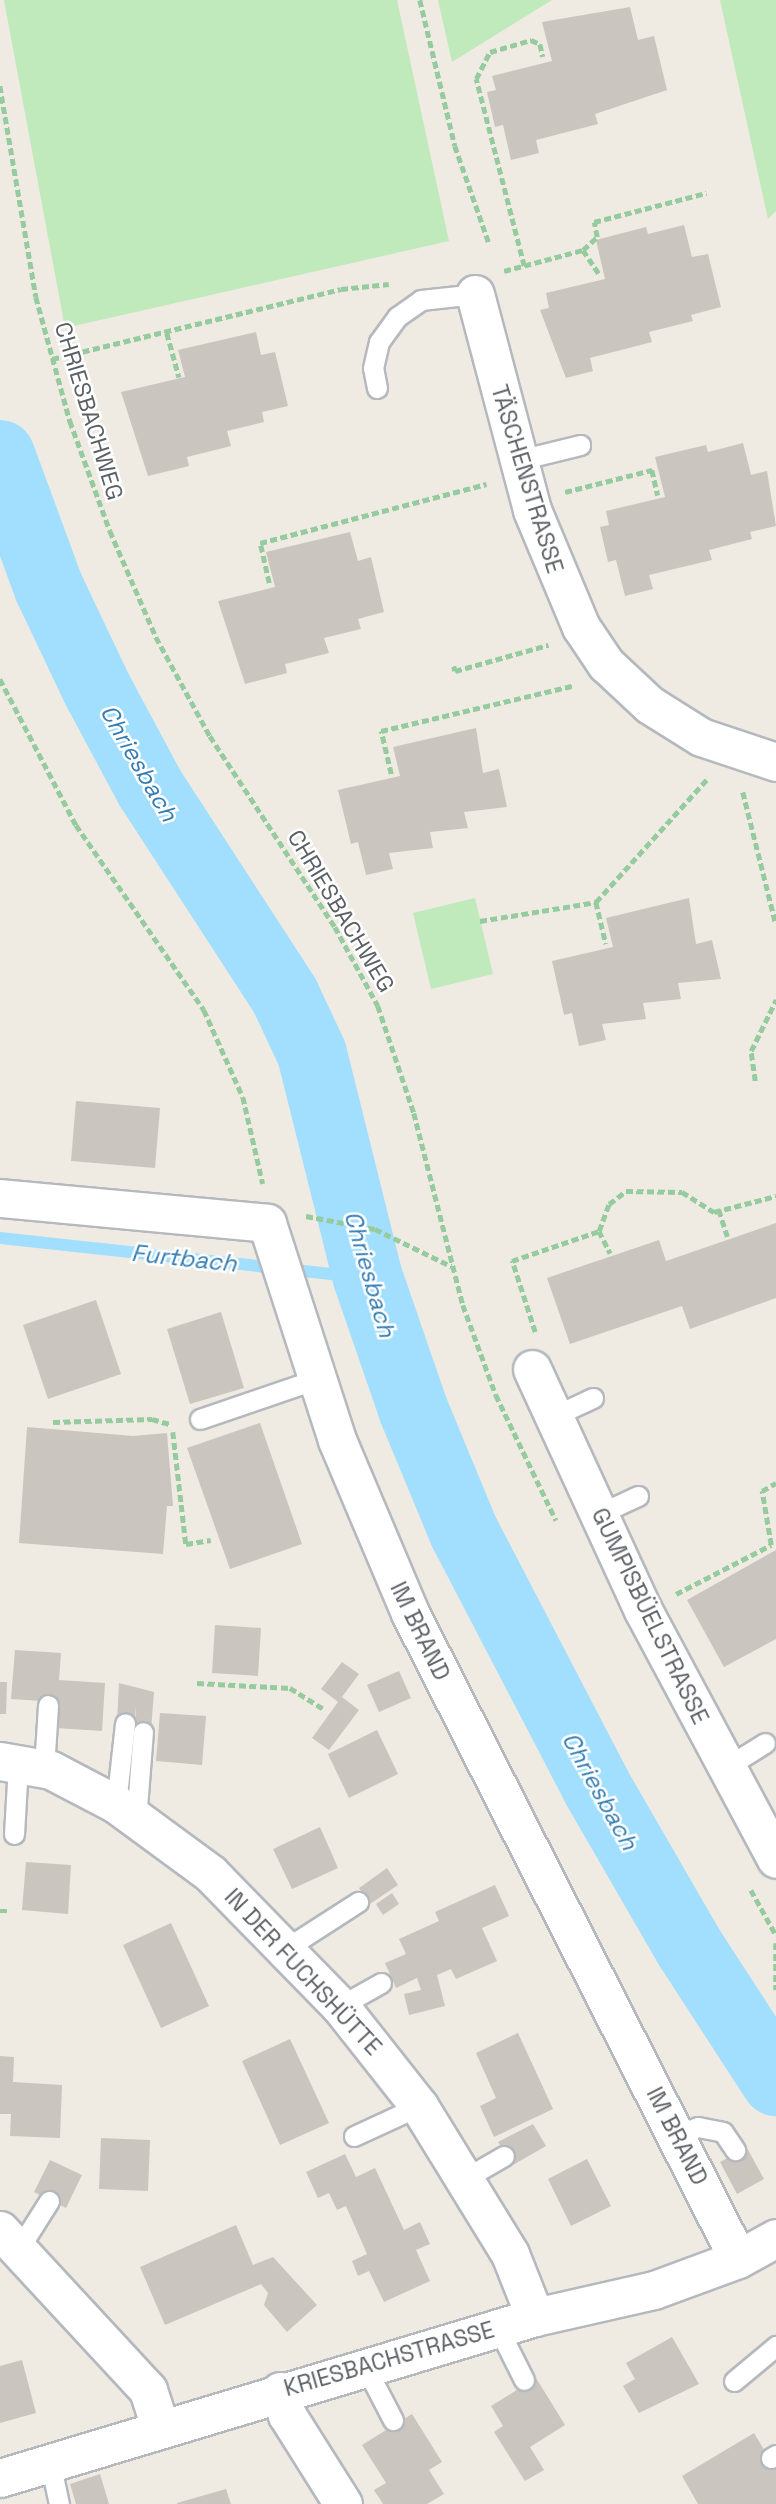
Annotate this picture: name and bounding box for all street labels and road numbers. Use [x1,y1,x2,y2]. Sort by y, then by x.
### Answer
street label: CHRIESBACHWEG [49,319,129,503]
street label: TÄSCHENSTRASSE [485,382,569,576]
street label: CHRIESBACHWEG [282,825,400,997]
street label: GUMPISBÜELSTRASSE [586,1503,714,1729]
street label: IM BRAND [384,1577,456,1685]
street label: IN DER FUCHSHÜTTE [219,1883,387,2061]
street label: IM BRAND [641,2082,713,2190]
street label: KRIESBACHSTRASSE [281,2316,497,2402]

